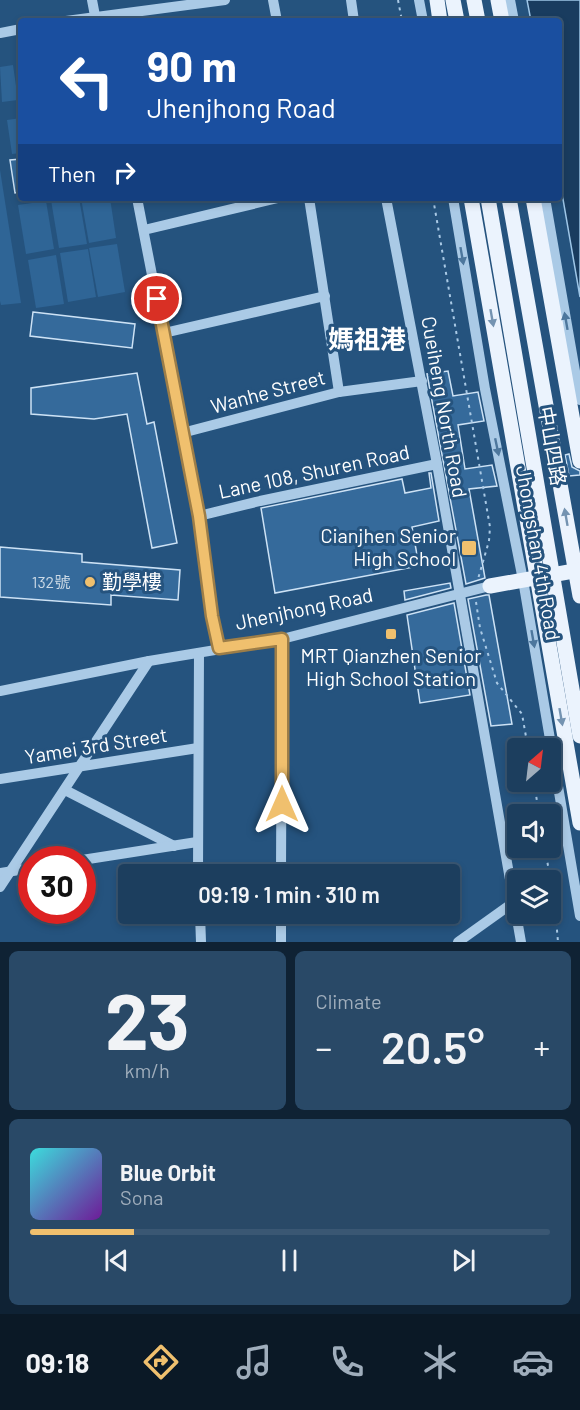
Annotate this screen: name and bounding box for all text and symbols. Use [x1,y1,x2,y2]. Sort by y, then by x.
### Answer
text: 90 m [147,40,237,90]
icon: left [48,42,126,120]
text: Jhenjhong Road [147,91,336,123]
icon: right [108,156,141,189]
text: Then [48,160,96,186]
one-way arrow [458,246,467,265]
pin [131,273,182,324]
icon: arrive [140,282,173,315]
one-way arrow [488,308,497,327]
one-way arrow [562,312,571,331]
street label: Cueiheng North Road [417,314,473,499]
district label: 媽祖港 [328,323,406,354]
street label: Wanhe Street [208,364,328,418]
street label: 中山四路 [534,404,572,487]
one-way arrow [493,438,502,457]
street label: Lane 108, Shuren Road [216,439,412,503]
street label: Jhongshan 4th Road [512,464,566,642]
one-way arrow [561,508,570,527]
place label: Cianjhen Senior High School [320,523,456,570]
marker: Cianjhen Senior High School [460,539,478,557]
place label: 勤學樓 [102,569,162,593]
house number: 132號 [32,572,70,591]
marker: 勤學樓 [83,575,97,589]
street label: Jhenjhong Road [233,582,375,634]
marker: MRT Qianzhen Senior High School Station [384,627,398,641]
one-way arrow [529,630,538,649]
place label: MRT Qianzhen Senior High School Station [301,643,481,690]
one-way arrow [557,707,566,726]
street label: Yamei 3rd Street [23,722,169,768]
north arrow [507,738,561,792]
map controls [507,738,561,924]
position arrow [250,772,314,836]
button: sound [507,804,561,858]
speed limit sign: 30 [18,846,96,924]
button: layers [507,870,561,924]
text: 09:19 · 1 min · 310 m [198,881,380,907]
text: 23 [105,972,190,1066]
text: Climate [316,989,382,1013]
text: 20.5° [381,1019,485,1073]
text: − [316,1027,332,1067]
text: + [533,1027,550,1067]
text: km/h [125,1058,170,1082]
text: Blue Orbit [120,1159,216,1185]
text: Sona [120,1185,164,1209]
icon: previous [100,1244,133,1277]
icon: pause [273,1244,306,1277]
icon: next [447,1244,480,1277]
icon: directions [140,1341,182,1383]
icon: music [233,1341,275,1383]
icon: phone [326,1341,368,1383]
icon: climate [419,1341,461,1383]
icon: car [512,1341,554,1383]
text: 09:18 [26,1346,89,1378]

